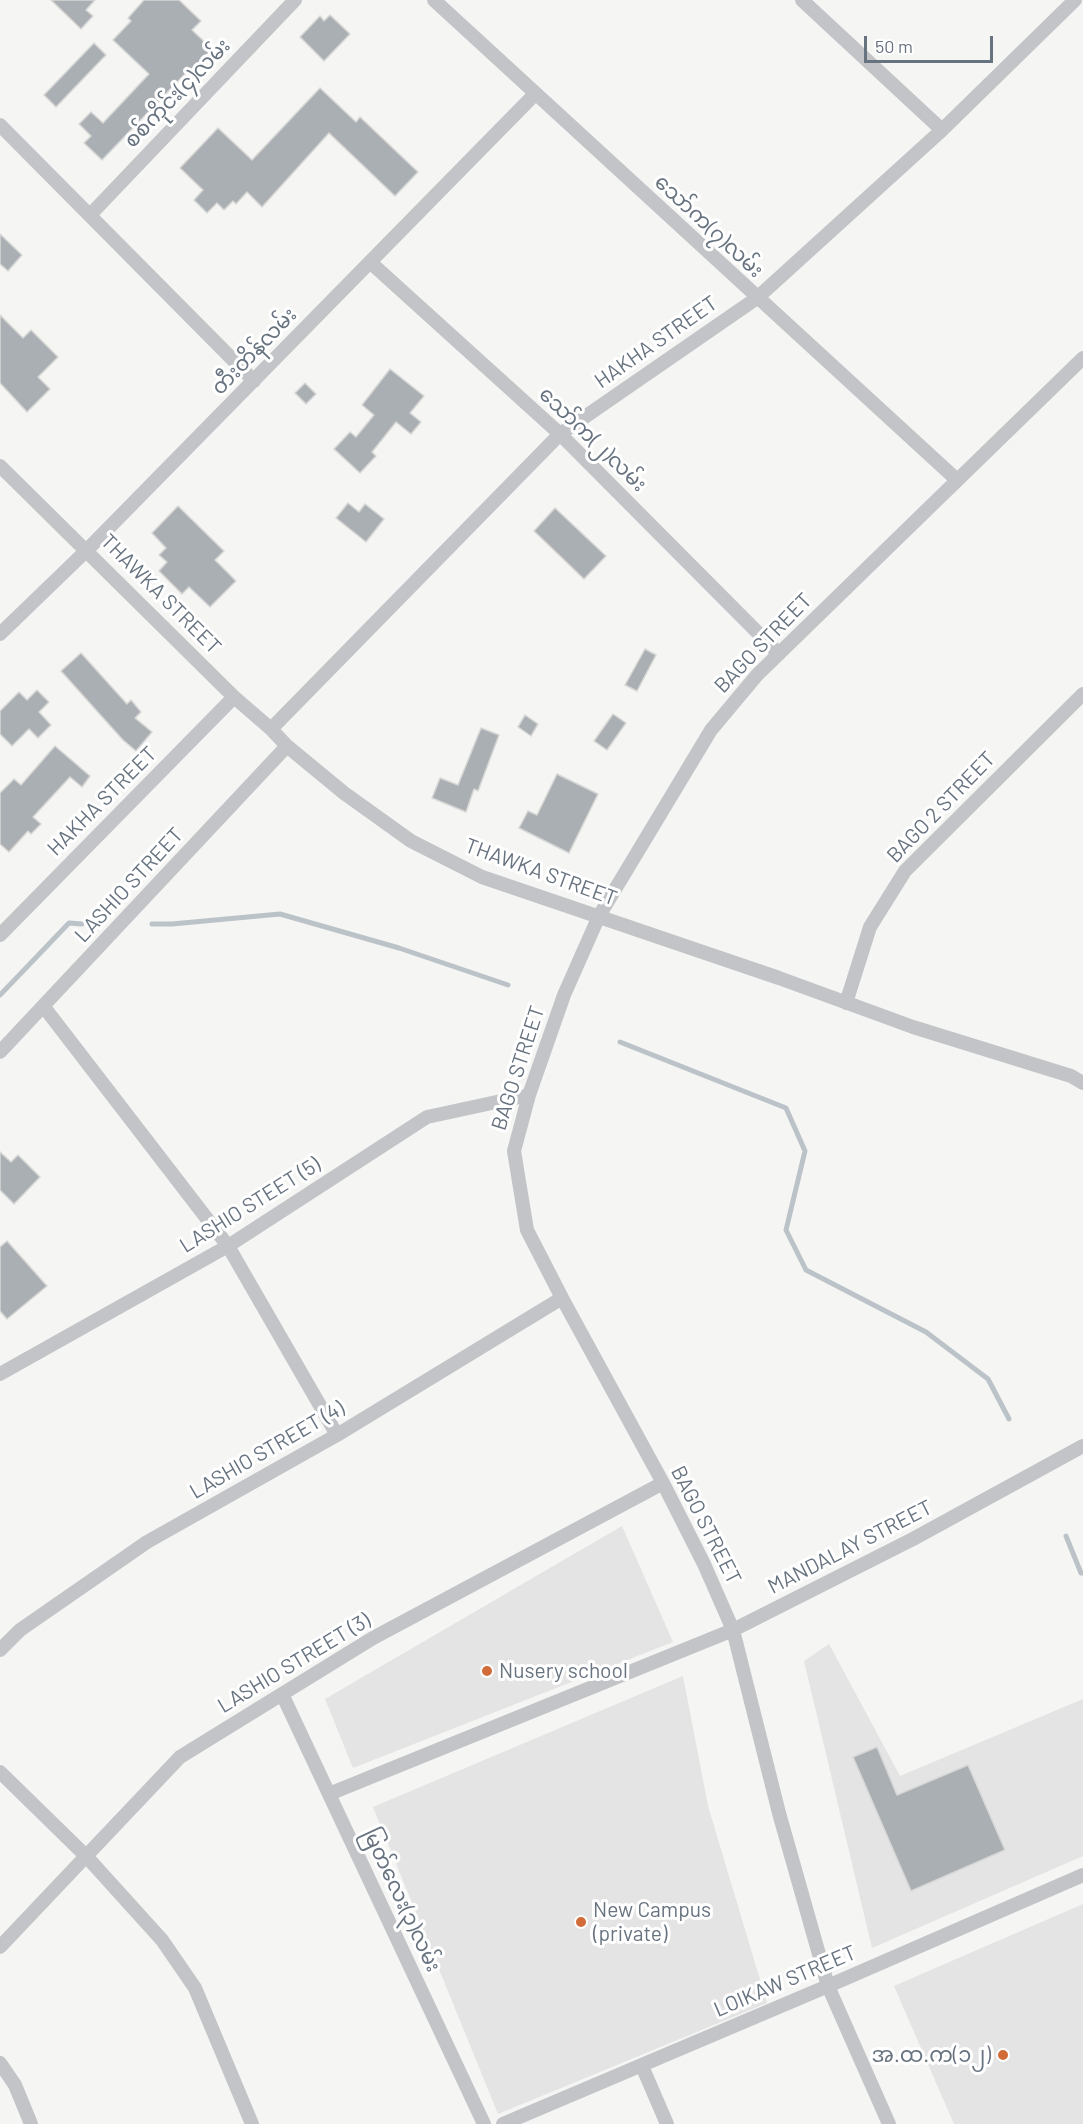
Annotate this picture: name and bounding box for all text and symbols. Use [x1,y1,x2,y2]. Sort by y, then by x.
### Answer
scale bar [867,24,996,62]
street label: စစ်ကိုင်း(၄)လမ်း [119,33,235,153]
text: 50 m [875,35,913,57]
street label: သော်က(၇)လမ်း [649,169,769,283]
street label: HAKHA STREET [590,290,722,394]
street label: တီးတိန်လမ်း [206,302,302,400]
street label: သော်က(၂)လမ်း [534,381,652,497]
street label: THAWKA STREET [96,529,226,659]
street label: BAGO STREET [709,588,817,698]
street label: HAKHA STREET [42,741,162,861]
street label: BAGO 2 STREET [882,746,1000,868]
street label: LASHIO STREET [69,822,189,948]
street label: THAWKA STREET [462,833,620,911]
street label: BAGO STREET [486,1003,550,1133]
street label: LASHIO STEET (5) [175,1152,325,1258]
street label: LASHIO STREET (4) [185,1396,349,1504]
street label: BAGO STREET [665,1462,747,1588]
street label: MANDALAY STREET [764,1495,936,1599]
street label: LASHIO STREET (3) [213,1608,375,1718]
place label: Nusery school [499,1658,628,1684]
marker: Nusery school [480,1664,494,1678]
street label: မြတ်လေး(၃)လမ်း [358,1824,446,1976]
place label: New Campus (private) [593,1897,711,1947]
marker: New Campus (private) [574,1915,588,1929]
street label: LOIKAW STREET [710,1940,860,2022]
place label: အ.ထ.က(၁၂) [871,2042,991,2068]
marker: အ.ထ.က(၁၂) [996,2048,1010,2062]

